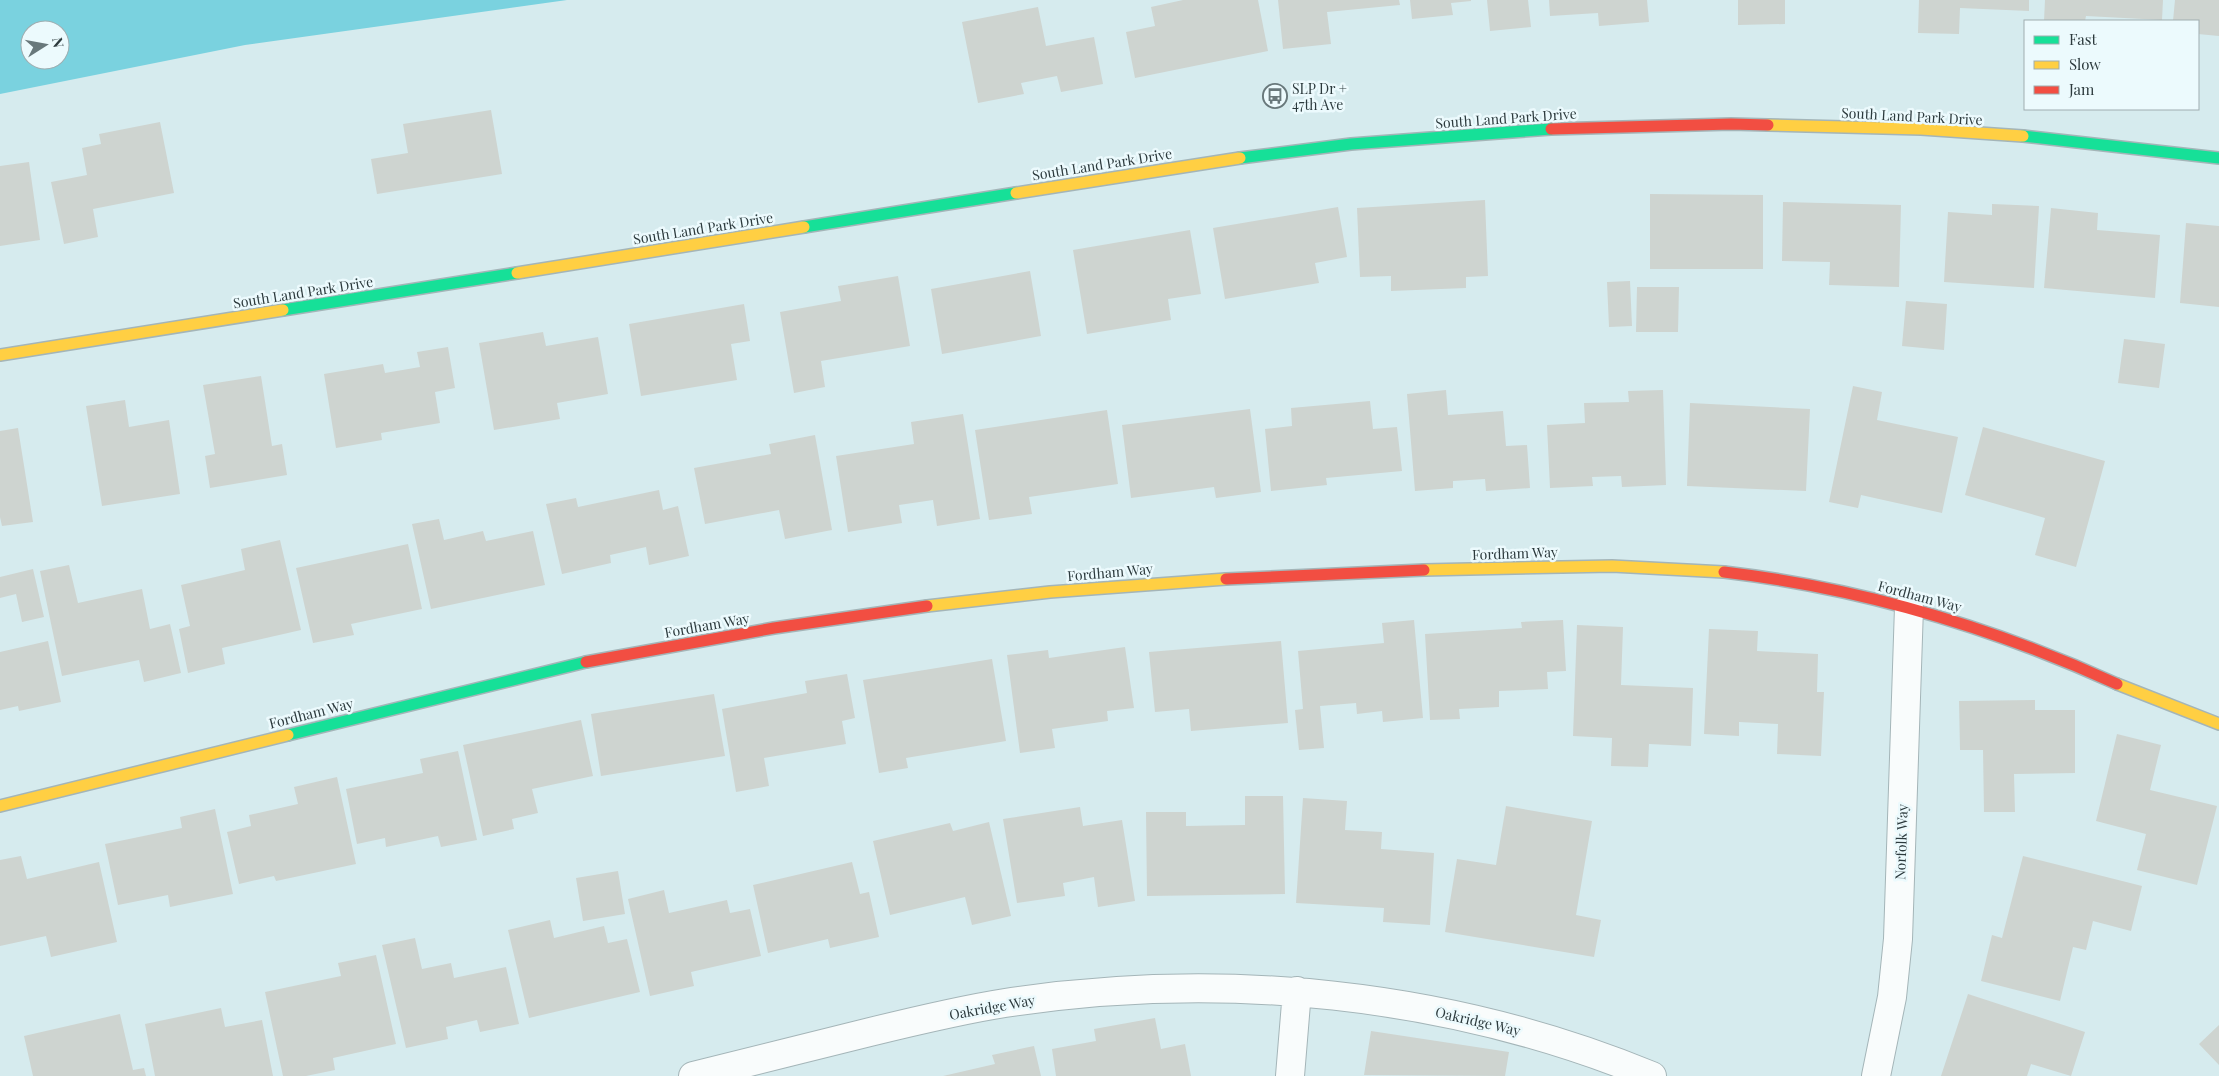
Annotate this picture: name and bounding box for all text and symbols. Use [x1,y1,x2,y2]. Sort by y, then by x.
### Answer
north arrow [20,20,70,70]
legend [2024,20,2199,110]
text: Fast [2069,29,2098,49]
text: N [48,36,69,49]
text: Slow [2069,54,2101,74]
place label: SLP Dr + 47th Ave [1292,79,1347,114]
text: Jam [2068,79,2095,99]
bus stop icon: SLP Dr + 47th Ave [1262,83,1288,109]
street label: South Land Park Drive [1841,103,1983,129]
street label: South Land Park Drive [1435,104,1577,132]
street label: South Land Park Drive [1031,144,1173,184]
street label: South Land Park Drive [632,208,774,248]
street label: South Land Park Drive [232,272,374,312]
street label: Fordham Way [1472,542,1558,564]
street label: Fordham Way [1066,559,1154,585]
street label: Fordham Way [1876,576,1964,616]
street label: Fordham Way [663,608,751,642]
street label: Fordham Way [267,693,355,733]
street label: Norfolk Way [1890,804,1912,880]
street label: Oakridge Way [948,990,1036,1024]
street label: Oakridge Way [1434,1002,1522,1040]

